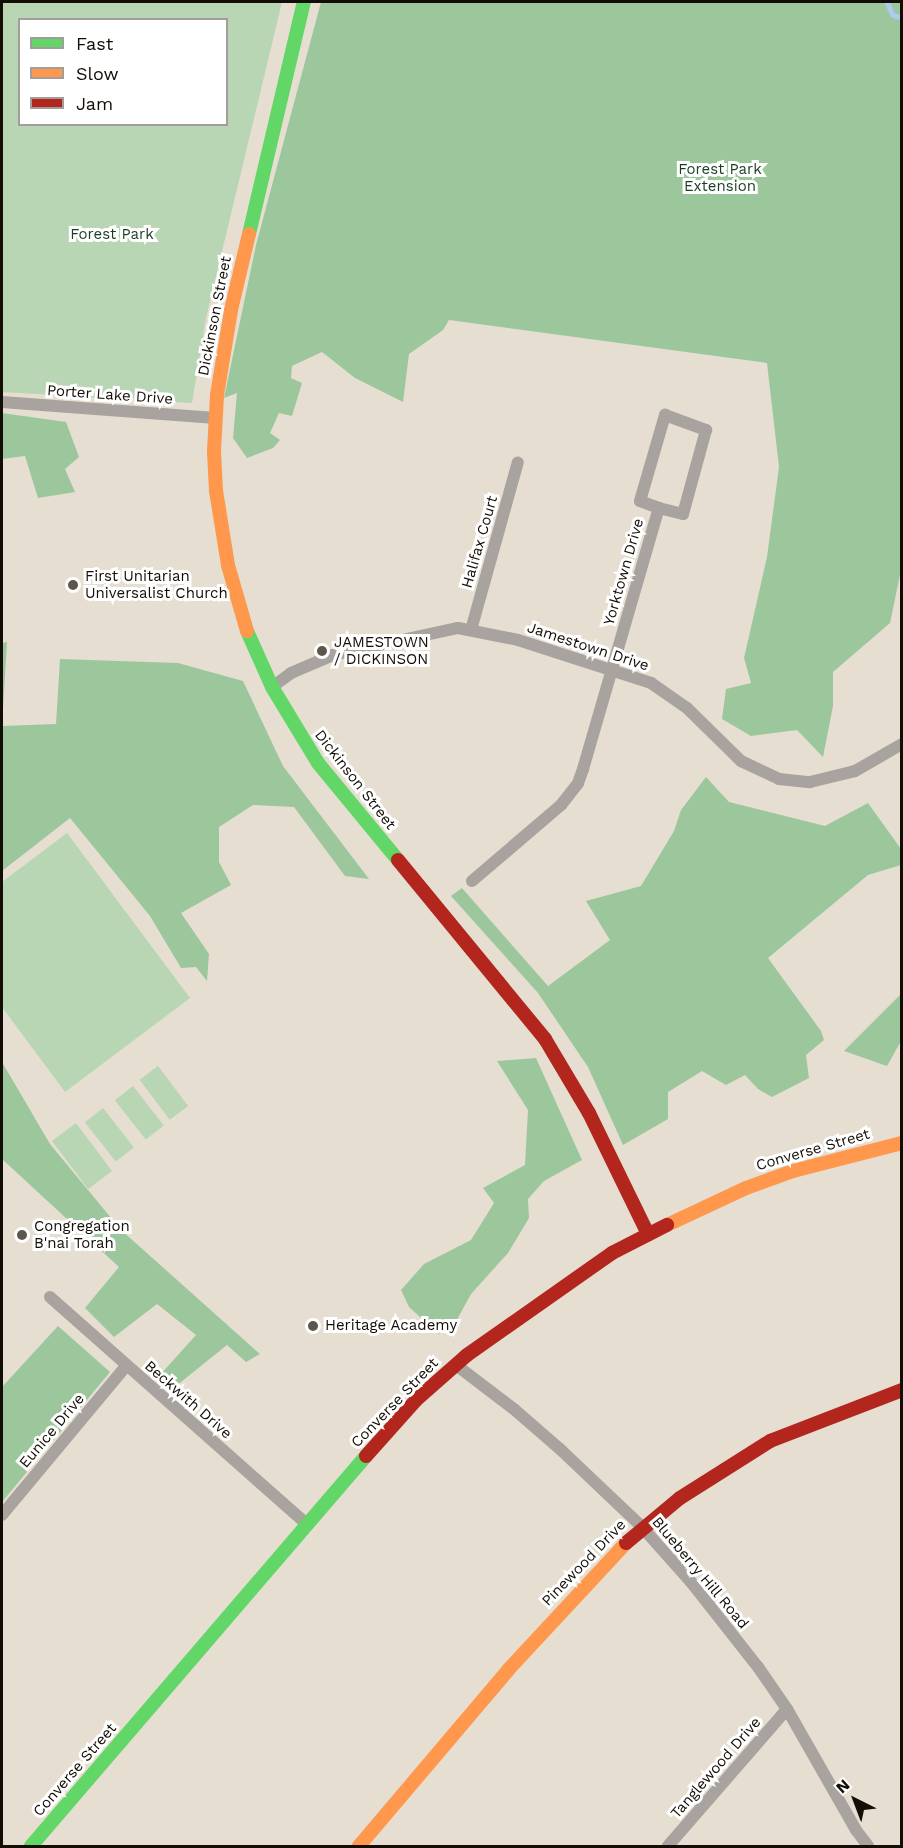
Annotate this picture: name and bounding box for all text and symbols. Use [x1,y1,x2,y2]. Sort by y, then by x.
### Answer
legend [18,18,228,126]
text: Fast [76,33,113,54]
text: Slow [76,63,119,84]
text: Jam [76,93,113,114]
park label: Forest Park Extension [678,160,762,195]
park label: Forest Park [70,226,154,244]
street label: Dickinson Street [195,255,235,377]
street label: Porter Lake Drive [46,382,174,408]
street label: Halifax Court [458,494,502,590]
street label: Yorktown Drive [600,516,648,628]
place label: First Unitarian Universalist Church [85,567,228,602]
marker: First Unitarian Universalist Church [66,578,80,592]
street label: Jamestown Drive [525,619,651,675]
place label: JAMESTOWN / DICKINSON [334,633,429,668]
marker: JAMESTOWN / DICKINSON [315,644,329,658]
street label: Dickinson Street [311,727,399,833]
street label: Converse Street [754,1125,872,1175]
place label: Congregation B'nai Torah [34,1217,130,1252]
marker: Congregation B'nai Torah [15,1228,29,1242]
place label: Heritage Academy [325,1317,458,1335]
marker: Heritage Academy [306,1319,320,1333]
street label: Converse Street [348,1354,442,1452]
street label: Beckwith Drive [141,1357,235,1443]
street label: Eunice Drive [16,1390,88,1472]
street label: Blueberry Hill Road [648,1513,752,1633]
street label: Pinewood Drive [538,1516,630,1610]
street label: Tanglewood Drive [667,1714,765,1822]
street label: Converse Street [30,1720,120,1820]
north arrow [825,1770,885,1830]
text: N [832,1775,853,1797]

